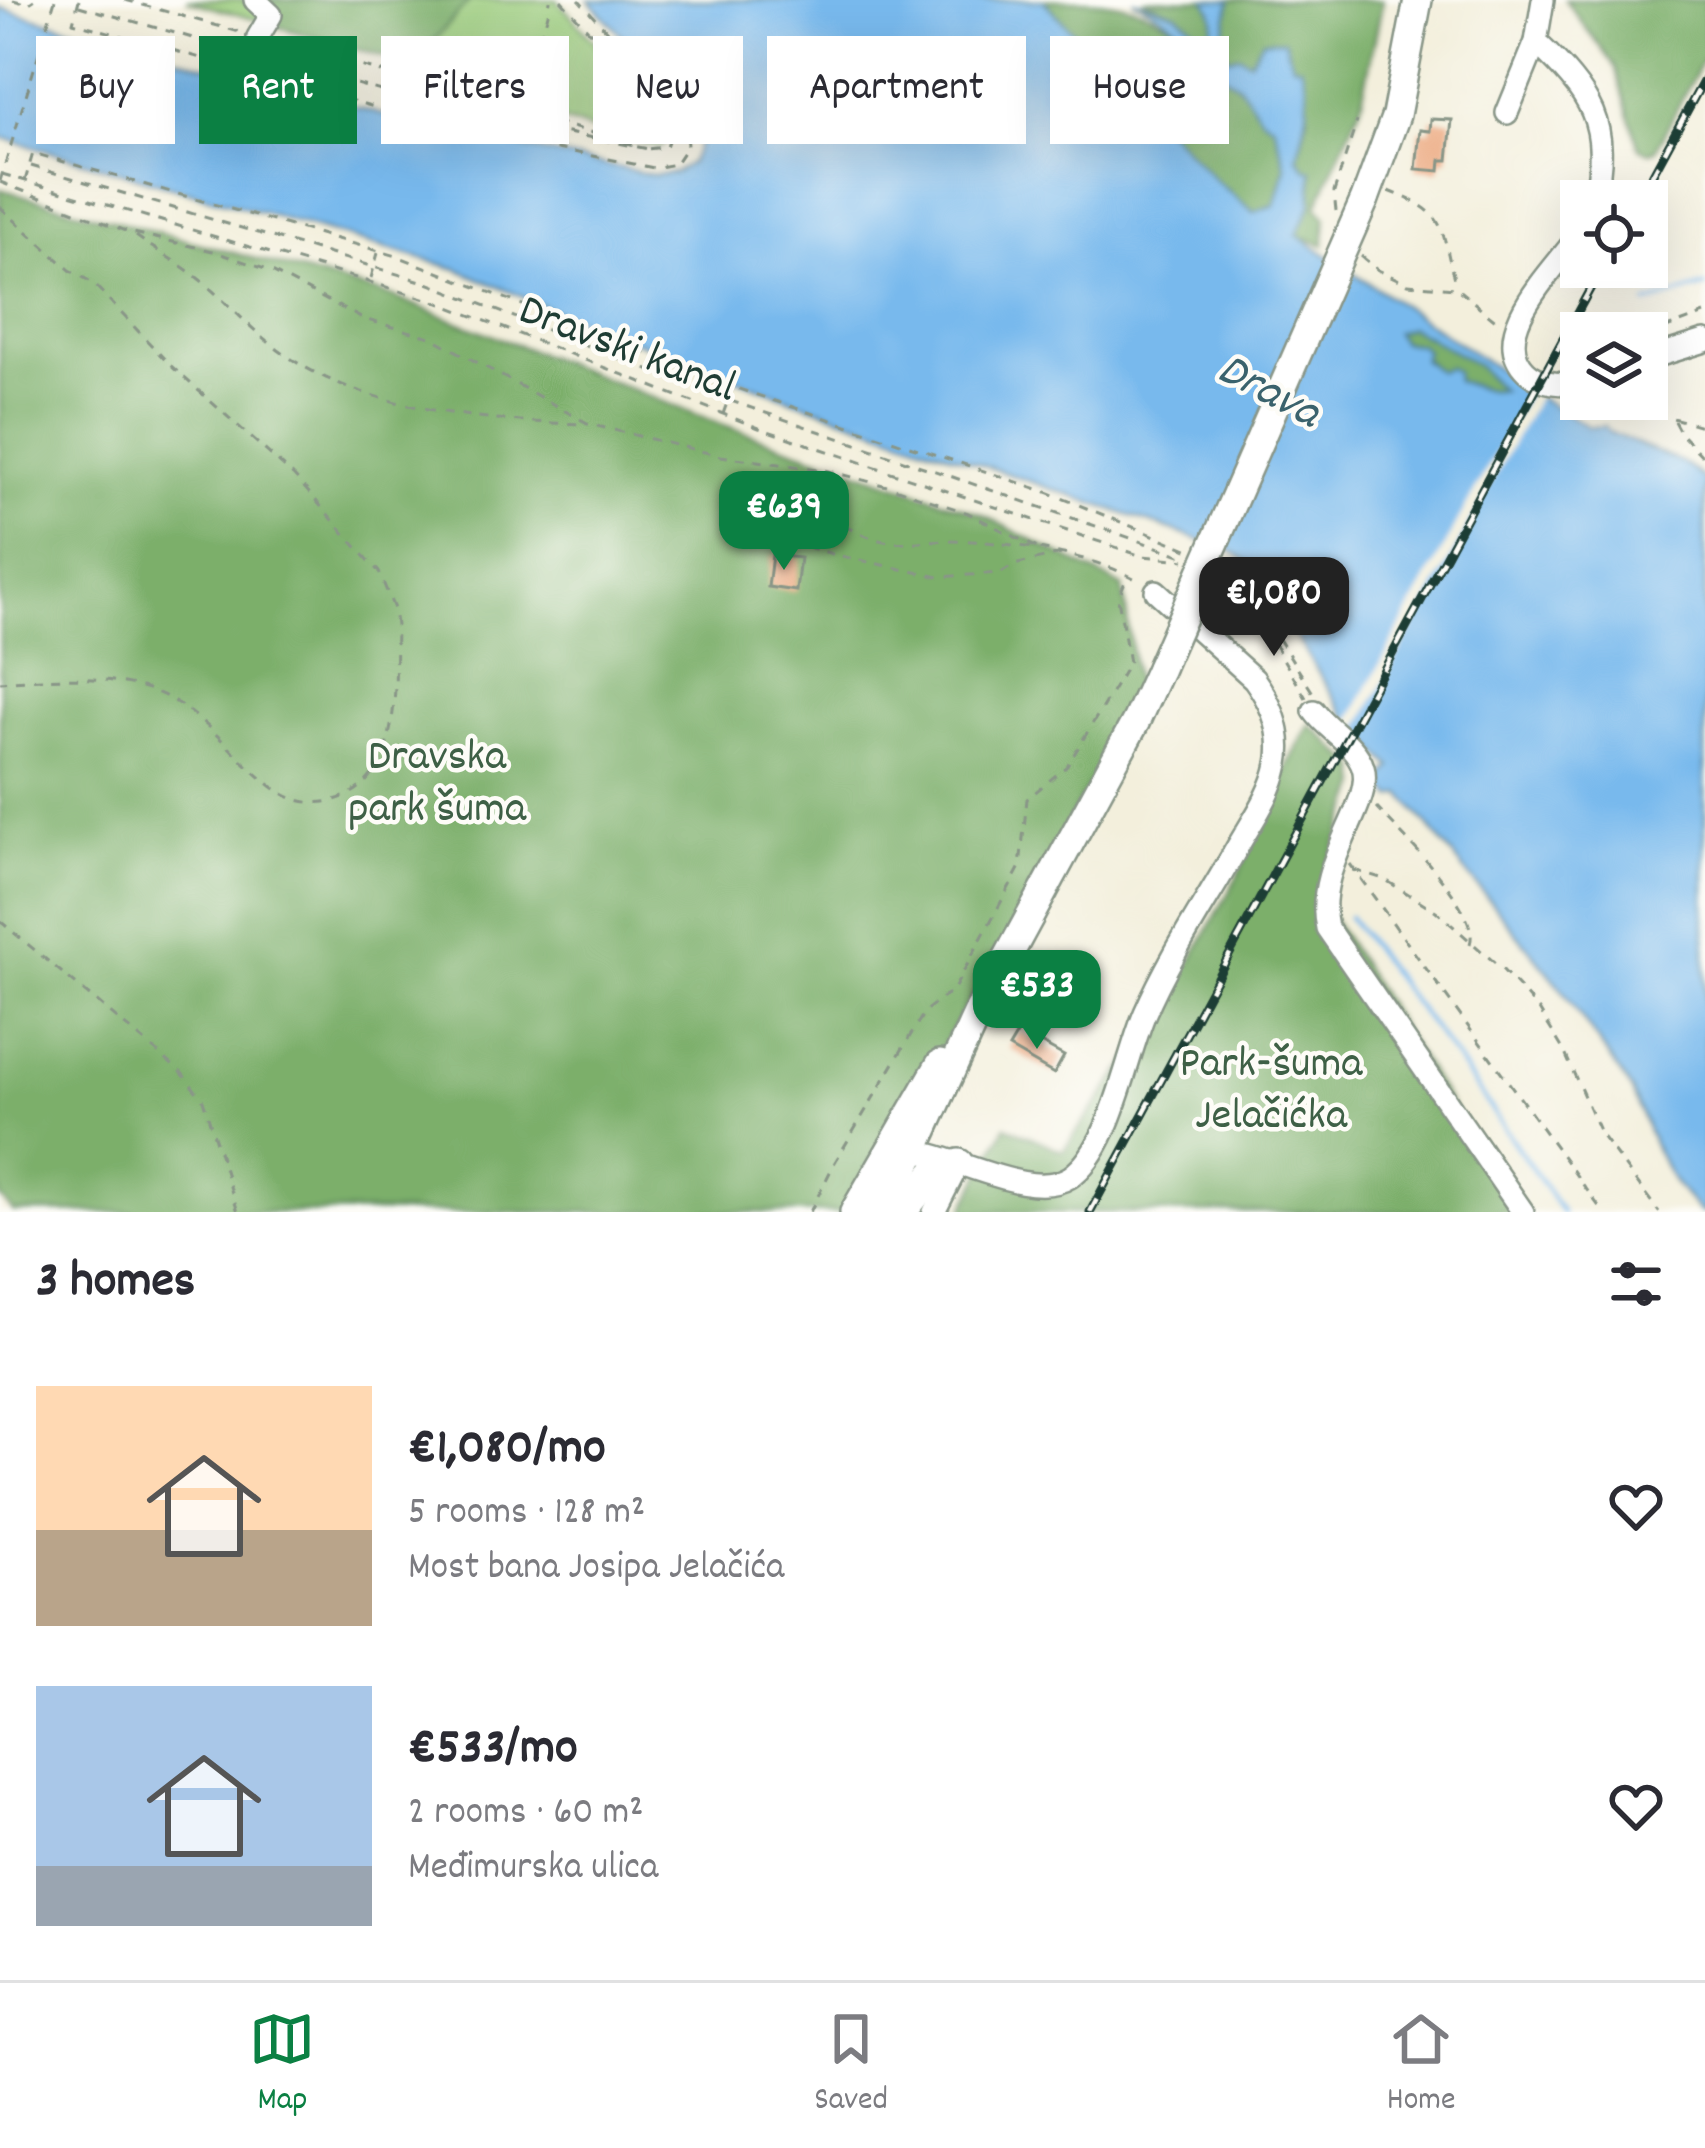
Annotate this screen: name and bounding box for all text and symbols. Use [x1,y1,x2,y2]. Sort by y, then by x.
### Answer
chip: Buy [36,36,175,144]
chip: Rent [199,36,357,144]
chip: Filters [381,36,569,144]
chip: New [593,36,743,144]
chip: Apartment [767,36,1026,144]
chip: House [1050,36,1229,144]
map controls [1560,180,1668,420]
button: locate [1560,180,1668,288]
street label: Dravski kanal [509,281,745,422]
button: layers [1560,312,1668,420]
water label: Drava [1204,338,1333,451]
pin: €639 [713,471,855,573]
text: €639 [746,482,822,537]
pin: €1,080 [1176,557,1372,659]
text: €1,080 [1226,568,1322,623]
park label: Dravska park šuma [348,727,527,843]
pin: €533 [966,950,1108,1052]
text: €533 [1000,961,1074,1016]
park label: Park-šuma Jelačićka [1180,1034,1363,1150]
text: 3 homes [36,1248,195,1320]
icon: filters [1603,1251,1669,1317]
text: €1,080/mo [408,1415,606,1487]
icon: home [132,1434,276,1578]
icon: heart [1603,1473,1669,1539]
text: 5 rooms · 128 m² [408,1487,645,1542]
text: Most bana Josipa Jelačića [408,1542,784,1597]
text: €533/mo [408,1715,578,1787]
icon: home [132,1734,276,1878]
icon: heart [1603,1773,1669,1839]
text: 2 rooms · 60 m² [408,1787,643,1842]
text: Međimurska ulica [408,1842,658,1897]
tab: Map [249,2006,315,2125]
tab: Saved [814,2006,888,2125]
tab: Home [1387,2006,1456,2125]

